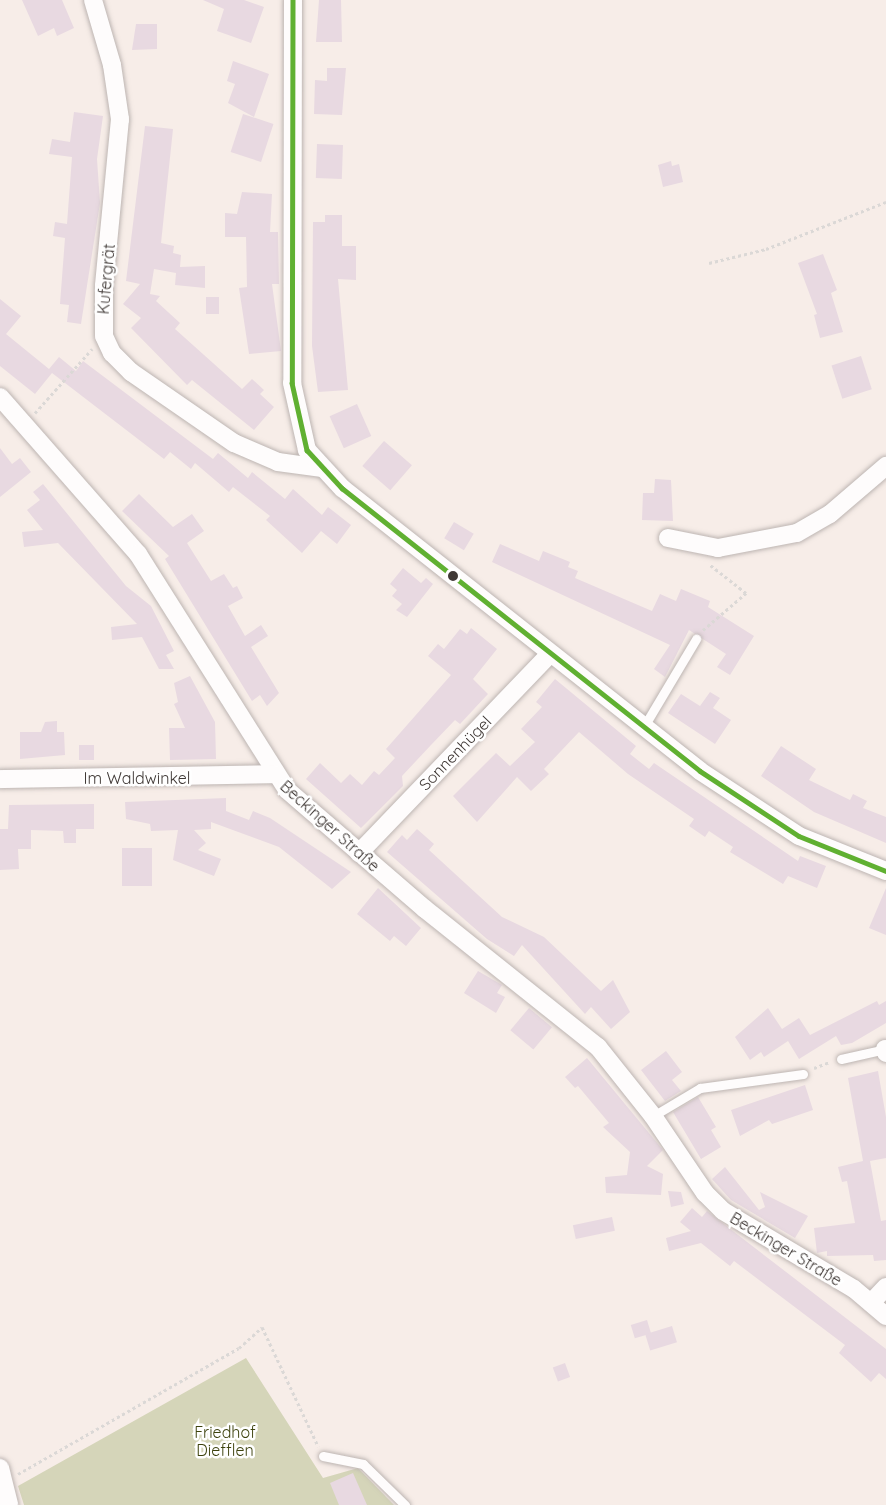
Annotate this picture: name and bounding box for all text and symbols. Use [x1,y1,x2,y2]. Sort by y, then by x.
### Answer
street label: Kufergrät [93,243,119,315]
unlabelled marker [447,570,459,582]
street label: Sonnenhügel [415,712,495,794]
street label: Im Waldwinkel [84,768,190,788]
street label: Beckinger Straße [276,776,384,876]
street label: Beckinger Straße [727,1208,845,1290]
park label: Friedhof Diefflen [194,1422,256,1460]

